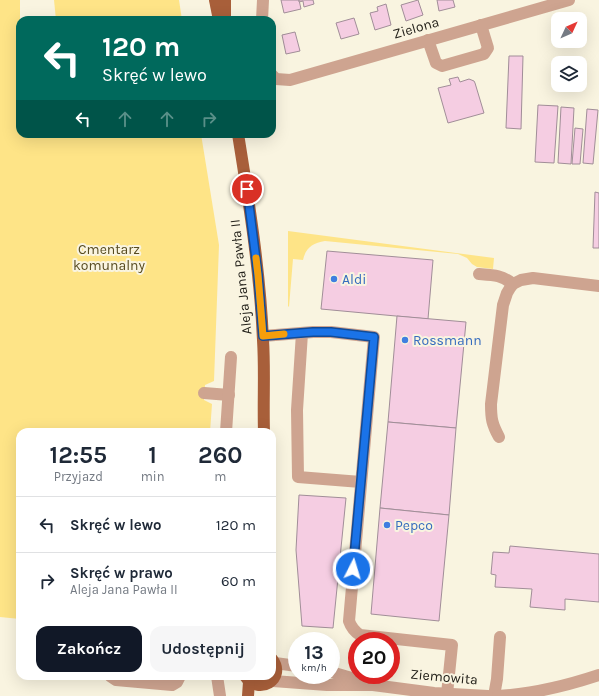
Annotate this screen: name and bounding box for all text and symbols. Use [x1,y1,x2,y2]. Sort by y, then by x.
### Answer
north arrow [551,12,587,48]
map controls [551,12,587,92]
street label: Zielona [391,13,441,43]
text: 120 m [102,30,180,63]
icon: left [36,32,88,84]
button: layers [551,56,587,92]
text: Skręć w lewo [102,64,207,86]
icon: left [72,108,94,130]
icon: ahead [114,108,136,130]
icon: ahead [156,108,178,130]
icon: right [198,108,220,130]
pin [230,172,264,206]
icon: arrive [236,178,258,200]
street label: Aleja Jana Pawła II [226,219,256,335]
park label: Cmentarz komunalny [73,241,146,274]
place label: Aldi [342,271,366,288]
marker: Aldi [329,274,339,284]
place label: Rossmann [413,332,482,349]
marker: Rossmann [400,335,410,345]
text: 12:55 [50,441,107,469]
text: 1 [148,441,157,469]
text: 260 [198,441,242,469]
text: Przyjazd [54,469,103,484]
text: min [141,469,165,484]
text: m [214,469,226,484]
icon: left [36,514,58,536]
text: Skręć w lewo [70,516,162,534]
text: 120 m [216,516,256,534]
place label: Pepco [395,517,433,534]
marker: Pepco [382,520,392,530]
position arrow [332,548,374,590]
text: Skręć w prawo [70,564,173,582]
icon: right [36,570,58,592]
text: 60 m [221,572,256,590]
text: Aleja Jana Pawła II [70,582,178,597]
button: Zakończ [36,626,142,672]
button: Udostępnij [150,626,256,672]
speed limit sign: 20 [348,632,400,684]
text: 13 [304,641,324,664]
text: km/h [301,662,327,674]
street label: Ziemowita [410,666,478,688]

